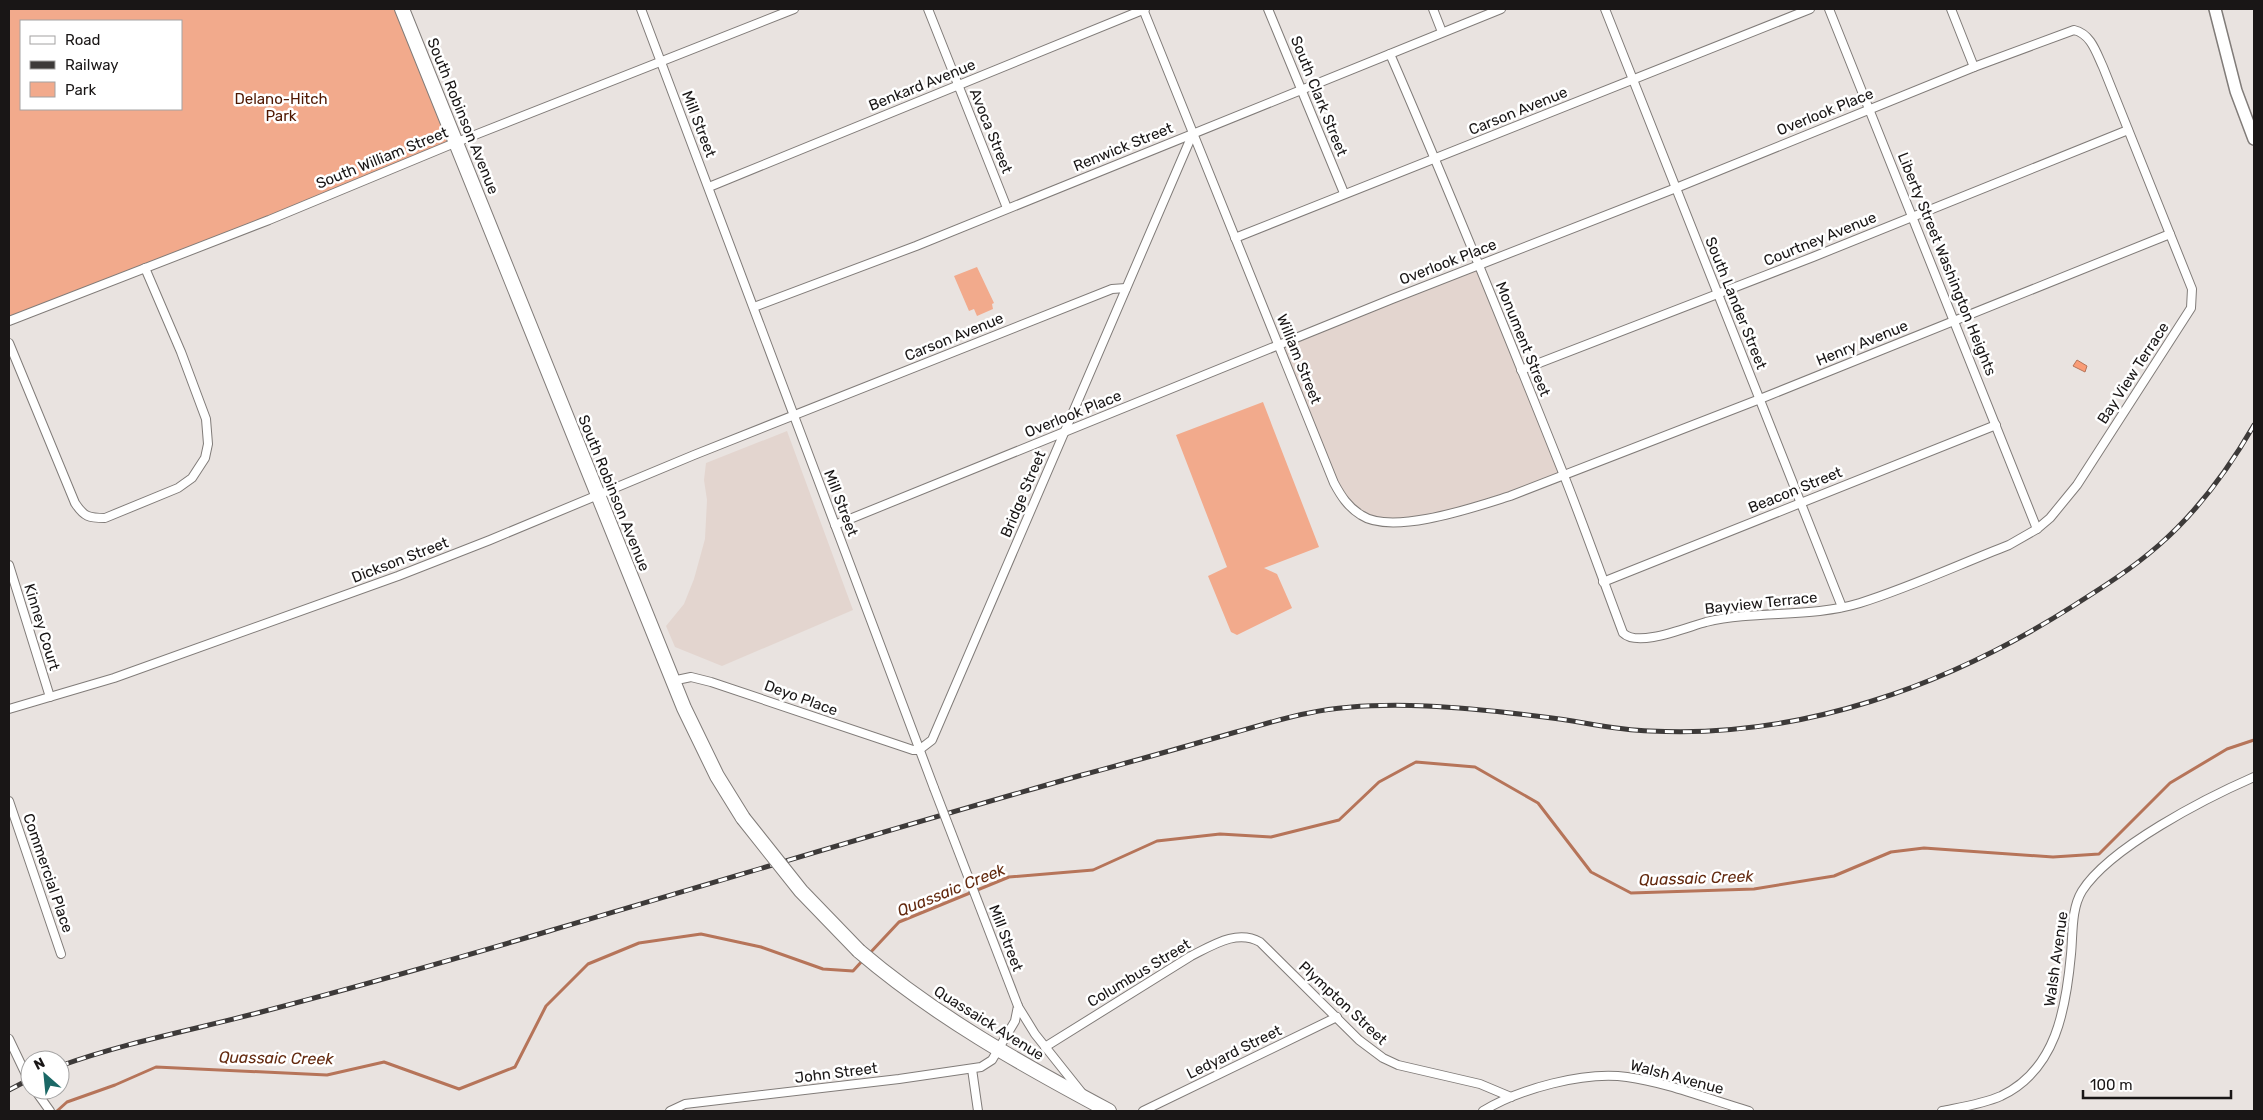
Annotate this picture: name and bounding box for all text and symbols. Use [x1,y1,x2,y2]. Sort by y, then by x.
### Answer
legend [20,20,182,110]
text: Road [65,31,101,49]
street label: South Clark Street [1287,33,1351,159]
street label: South Robinson Avenue [423,35,503,197]
street label: Benkard Avenue [866,55,978,115]
text: Railway [65,56,119,74]
text: Park [65,81,96,99]
street label: Carson Avenue [1466,83,1570,139]
street label: Overlook Place [1774,84,1876,140]
street label: Avoca Street [966,86,1016,176]
street label: Mill Street [678,88,720,160]
park label: Delano-Hitch Park [234,90,328,125]
street label: Renwick Street [1071,119,1175,175]
street label: South William Street [313,123,451,193]
street label: Liberty Street Washington Heights [1894,150,2000,379]
street label: Courtney Avenue [1761,208,1879,270]
street label: South Lander Street [1701,234,1771,372]
street label: Overlook Place [1397,235,1499,289]
street label: Monument Street [1492,279,1554,399]
street label: Carson Avenue [902,309,1006,365]
street label: William Street [1273,311,1325,407]
street label: Henry Avenue [1813,316,1911,370]
street label: Bay View Terrace [2093,319,2173,427]
street label: Overlook Place [1022,386,1124,442]
street label: South Robinson Avenue [574,412,654,574]
street label: Bridge Street [997,448,1049,540]
street label: Beacon Street [1745,463,1845,517]
street label: Mill Street [820,467,862,539]
street label: Dickson Street [349,533,451,587]
street label: Kinney Court [20,581,64,673]
street label: Bayview Terrace [1704,588,1818,618]
street label: Deyo Place [762,676,840,720]
street label: Commercial Place [19,811,77,935]
water label: Quassaic Creek [894,859,1009,920]
water label: Quassaic Creek [1638,866,1755,890]
street label: Mill Street [985,902,1027,974]
street label: Walsh Avenue [2040,910,2072,1008]
street label: Columbus Street [1084,935,1194,1011]
street label: Plympton Street [1295,957,1391,1049]
street label: Quassaick Avenue [931,982,1047,1064]
street label: Ledyard Street [1184,1021,1285,1083]
water label: Quassaic Creek [218,1047,334,1069]
north arrow [20,1050,70,1100]
text: N [31,1054,48,1074]
street label: Walsh Avenue [1628,1056,1726,1098]
street label: John Street [794,1059,879,1087]
scale bar [2083,1068,2230,1100]
text: 100 m [2090,1076,2132,1094]

